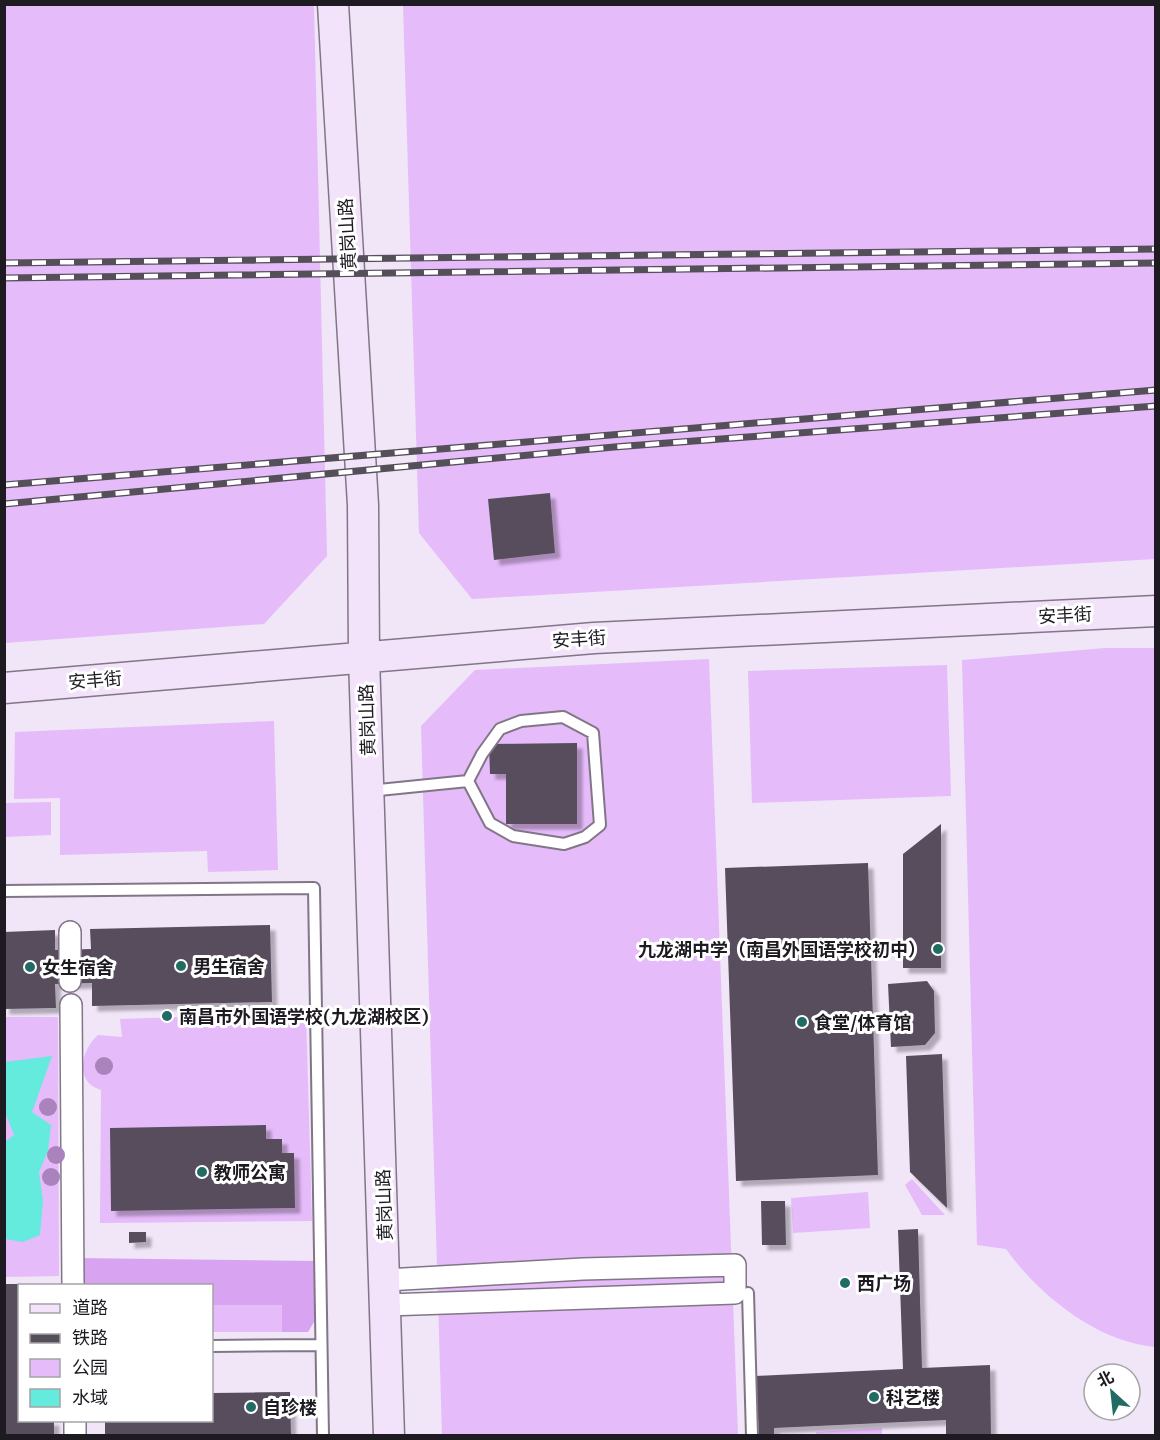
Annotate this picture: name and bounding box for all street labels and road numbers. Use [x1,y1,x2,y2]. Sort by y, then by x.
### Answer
street label: 黄岗山路 [334,197,360,271]
street label: 安丰街 [1037,602,1093,628]
street label: 安丰街 [551,626,607,652]
street label: 安丰街 [67,666,123,694]
street label: 黄岗山路 [354,684,380,756]
street label: 黄岗山路 [371,1169,397,1241]

